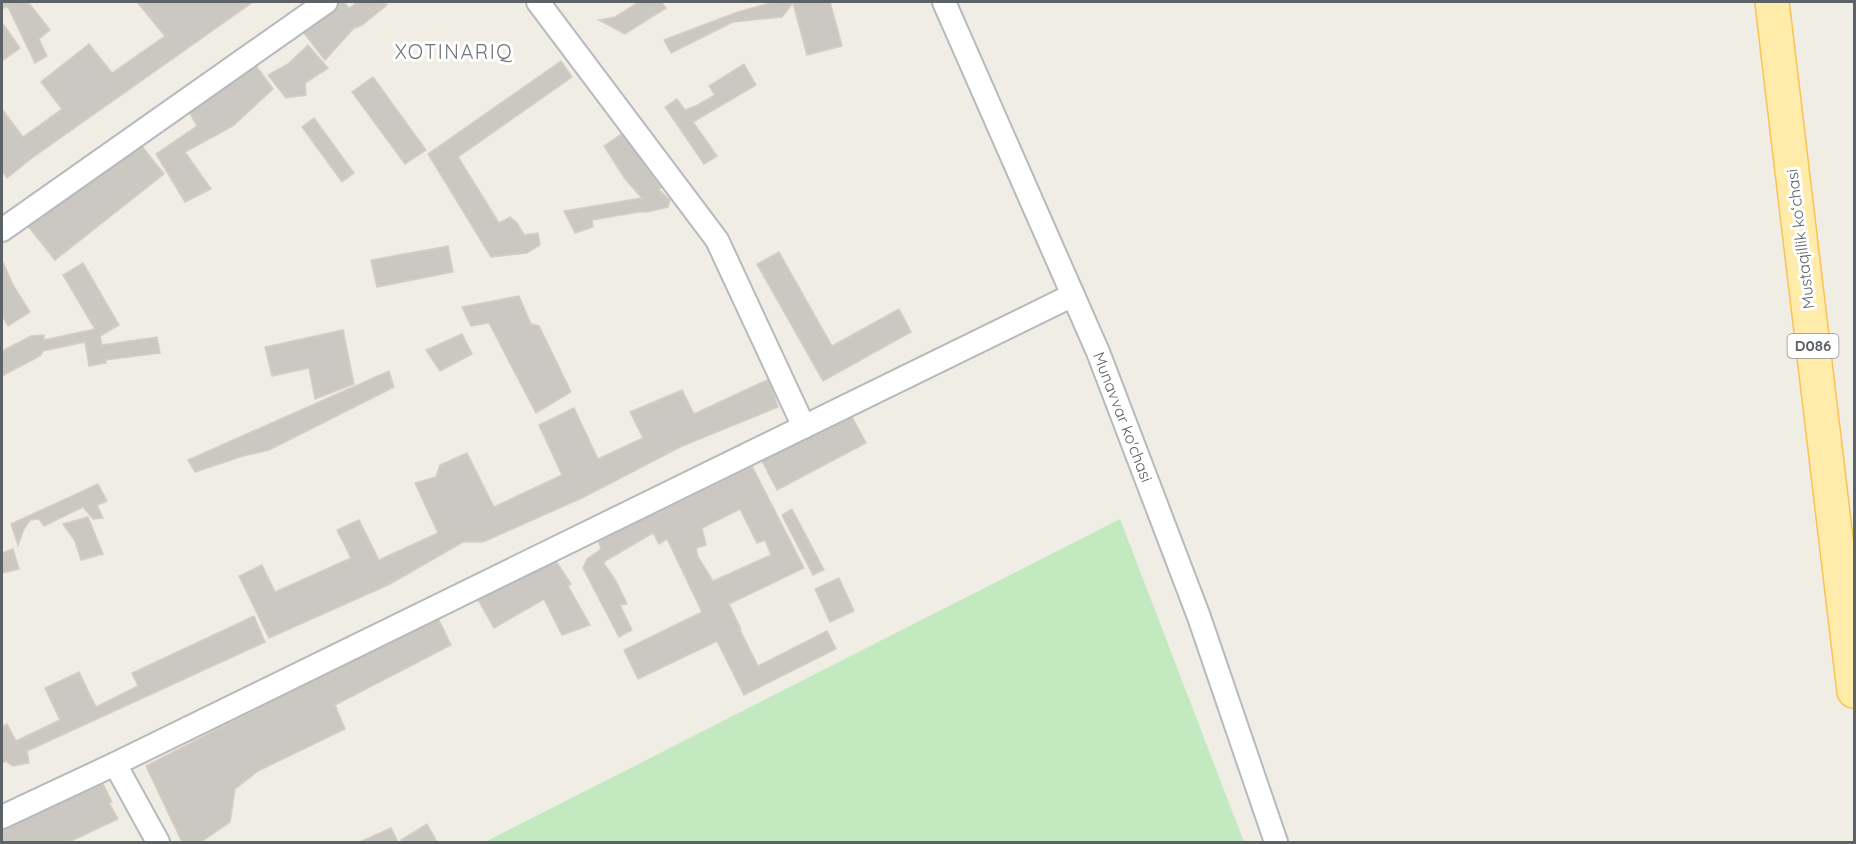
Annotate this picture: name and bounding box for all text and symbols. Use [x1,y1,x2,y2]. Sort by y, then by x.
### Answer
district label: XOTINARIQ [395,39,513,64]
street label: Mustaqillik koʻchasi [1781,168,1819,310]
road number: D086 [1788,334,1838,358]
street label: Munavvar ko'chasi [1089,349,1157,485]

